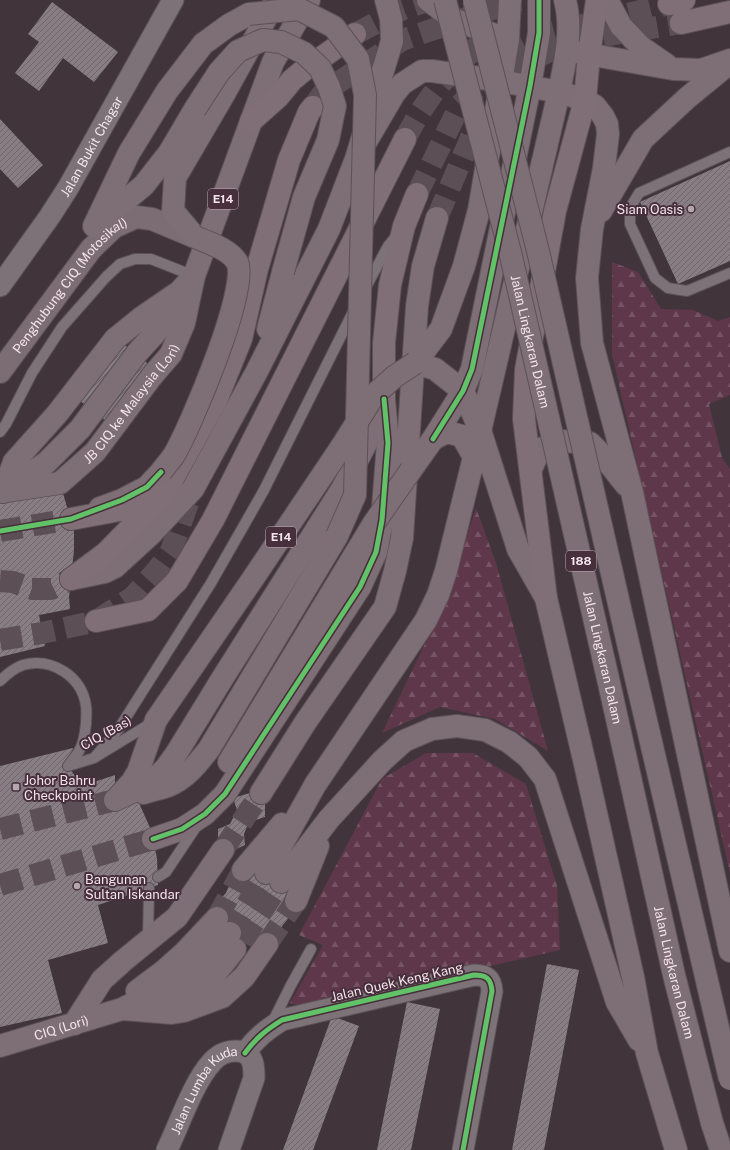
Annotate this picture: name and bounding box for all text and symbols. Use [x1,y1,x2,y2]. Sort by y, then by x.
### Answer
street label: Jalan Bukit Chagar [57,93,125,199]
road number: E14 [208,189,238,209]
place label: Siam Oasis [617,202,683,217]
marker: Siam Oasis [686,204,696,214]
street label: Penghubung CIQ (Motosikal) [9,215,129,356]
street label: Jalan Lingkaran Dalam [508,273,553,409]
street label: JB CIQ ke Malaysia (Lori) [80,342,182,466]
road number: E14 [266,527,296,547]
road number: 188 [566,551,596,571]
street label: Jalan Lingkaran Dalam [581,589,625,725]
street label: CIQ (Bas) [78,713,134,753]
place label: Johor Bahru Checkpoint [24,773,96,803]
marker: Johor Bahru Checkpoint [11,782,21,792]
place label: Bangunan Sultan Iskandar [85,872,180,902]
marker: Bangunan Sultan Iskandar [72,881,82,891]
street label: Jalan Lingkaran Dalam [651,904,698,1040]
street label: Jalan Quek Keng Kang [329,959,465,1005]
street label: CIQ (Lori) [32,1012,90,1043]
street label: Jalan Lumba Kuda [168,1043,238,1136]

